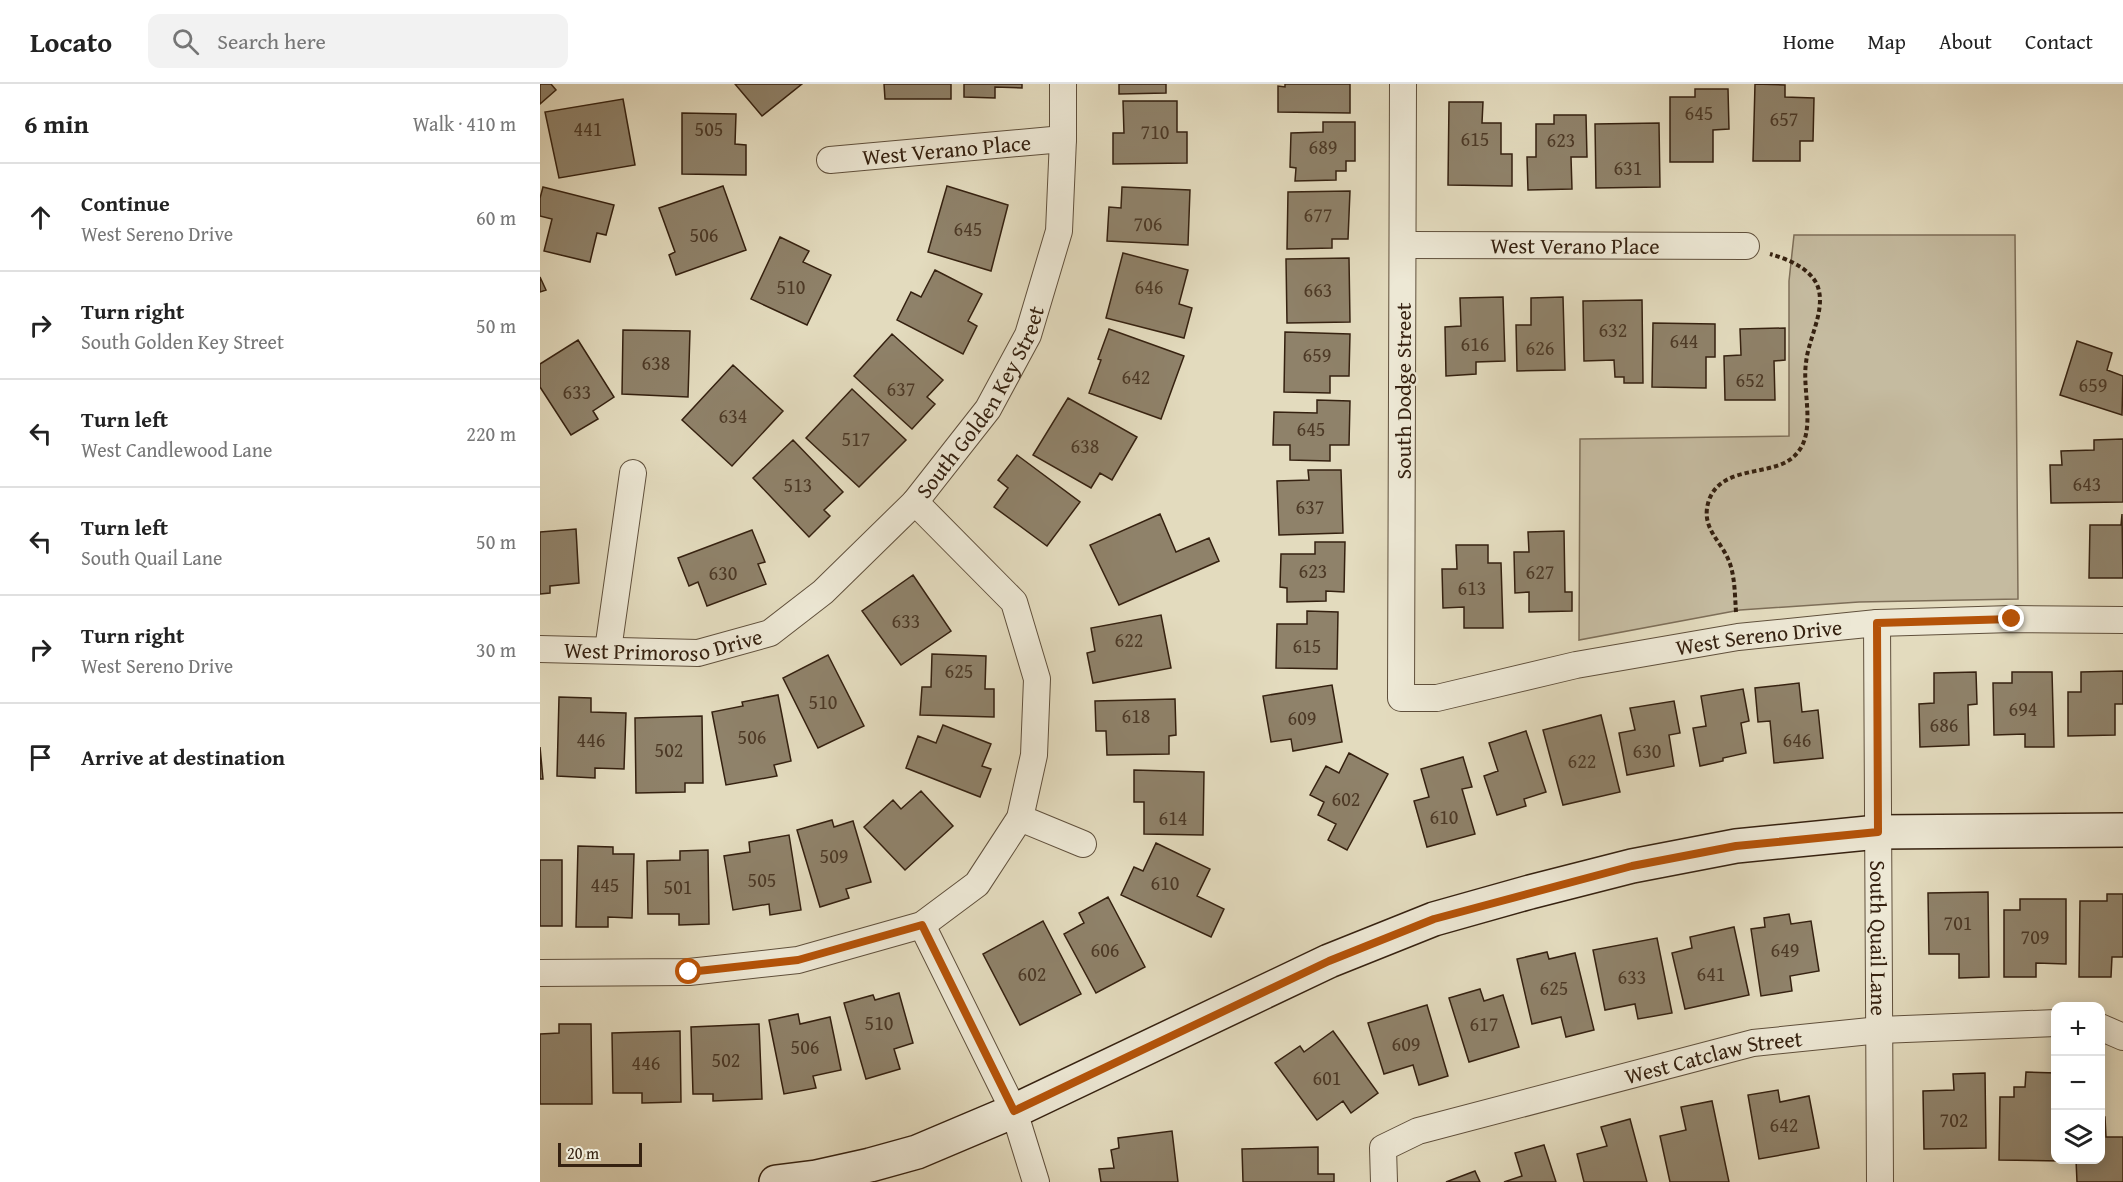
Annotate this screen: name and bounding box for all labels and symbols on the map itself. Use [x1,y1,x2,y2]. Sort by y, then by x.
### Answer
house number: 645 [1685,98,1713,127]
house number: 657 [1770,104,1798,133]
house number: 441 [574,114,602,143]
house number: 505 [695,114,723,143]
house number: 710 [1141,117,1169,146]
house number: 615 [1461,124,1489,153]
house number: 623 [1547,125,1575,154]
street label: West Verano Place [861,126,1032,173]
house number: 689 [1309,132,1337,161]
house number: 631 [1614,153,1642,182]
house number: 677 [1304,200,1332,229]
house number: 706 [1134,209,1162,238]
house number: 645 [954,214,982,243]
house number: 506 [690,220,718,249]
street label: West Verano Place [1490,229,1660,262]
house number: 510 [777,272,805,301]
house number: 646 [1135,272,1163,301]
house number: 663 [1304,275,1332,304]
street label: South Golden Key Street [908,302,1052,505]
street label: South Dodge Street [1387,302,1419,479]
house number: 632 [1599,315,1627,344]
house number: 644 [1670,326,1698,355]
house number: 616 [1461,329,1489,358]
house number: 626 [1526,333,1554,362]
house number: 659 [1303,340,1331,369]
house number: 638 [642,348,670,377]
house number: 642 [1122,362,1150,391]
house number: 652 [1736,365,1764,394]
house number: 659 [2079,370,2107,399]
house number: 637 [887,374,915,403]
house number: 633 [563,377,591,406]
house number: 634 [719,401,747,430]
house number: 645 [1297,414,1325,443]
house number: 517 [842,424,870,453]
house number: 638 [1071,431,1099,460]
house number: 643 [2073,469,2101,498]
house number: 513 [784,470,812,499]
house number: 637 [1296,492,1324,521]
house number: 623 [1299,556,1327,585]
house number: 627 [1526,557,1554,586]
house number: 630 [709,558,737,587]
house number: 613 [1458,573,1486,602]
route end [1998,605,2024,631]
house number: 633 [892,606,920,635]
street label: West Sereno Drive [1673,611,1844,664]
street label: West Primoroso Drive [564,620,766,669]
house number: 622 [1115,625,1143,654]
house number: 615 [1293,631,1321,660]
house number: 625 [945,656,973,685]
house number: 510 [809,687,837,716]
house number: 694 [2009,694,2037,723]
house number: 618 [1122,701,1150,730]
house number: 609 [1288,703,1316,732]
house number: 686 [1930,710,1958,739]
house number: 506 [738,722,766,751]
house number: 446 [577,725,605,754]
house number: 646 [1783,725,1811,754]
house number: 502 [655,735,683,764]
house number: 630 [1633,736,1661,765]
house number: 622 [1568,746,1596,775]
house number: 602 [1332,784,1360,813]
house number: 610 [1430,802,1458,831]
house number: 614 [1159,803,1187,832]
house number: 509 [820,841,848,870]
street label: South Quail Lane [1862,860,1895,1016]
house number: 505 [748,865,776,894]
house number: 610 [1151,868,1179,897]
house number: 445 [591,870,619,899]
house number: 501 [664,872,692,901]
house number: 701 [1944,908,1972,937]
house number: 709 [2021,922,2049,951]
house number: 606 [1091,935,1119,964]
house number: 649 [1771,935,1799,964]
route start [675,958,701,984]
house number: 602 [1018,959,1046,988]
house number: 641 [1697,959,1725,988]
house number: 633 [1618,962,1646,991]
house number: 625 [1540,973,1568,1002]
house number: 510 [865,1008,893,1037]
house number: 617 [1470,1009,1498,1038]
street label: West Catclaw Street [1621,1022,1804,1092]
house number: 609 [1392,1029,1420,1058]
house number: 506 [791,1032,819,1061]
house number: 502 [712,1045,740,1074]
house number: 446 [632,1048,660,1077]
house number: 601 [1313,1063,1341,1092]
house number: 702 [1940,1105,1968,1134]
house number: 642 [1770,1110,1798,1139]
scale bar [558,1140,642,1168]

